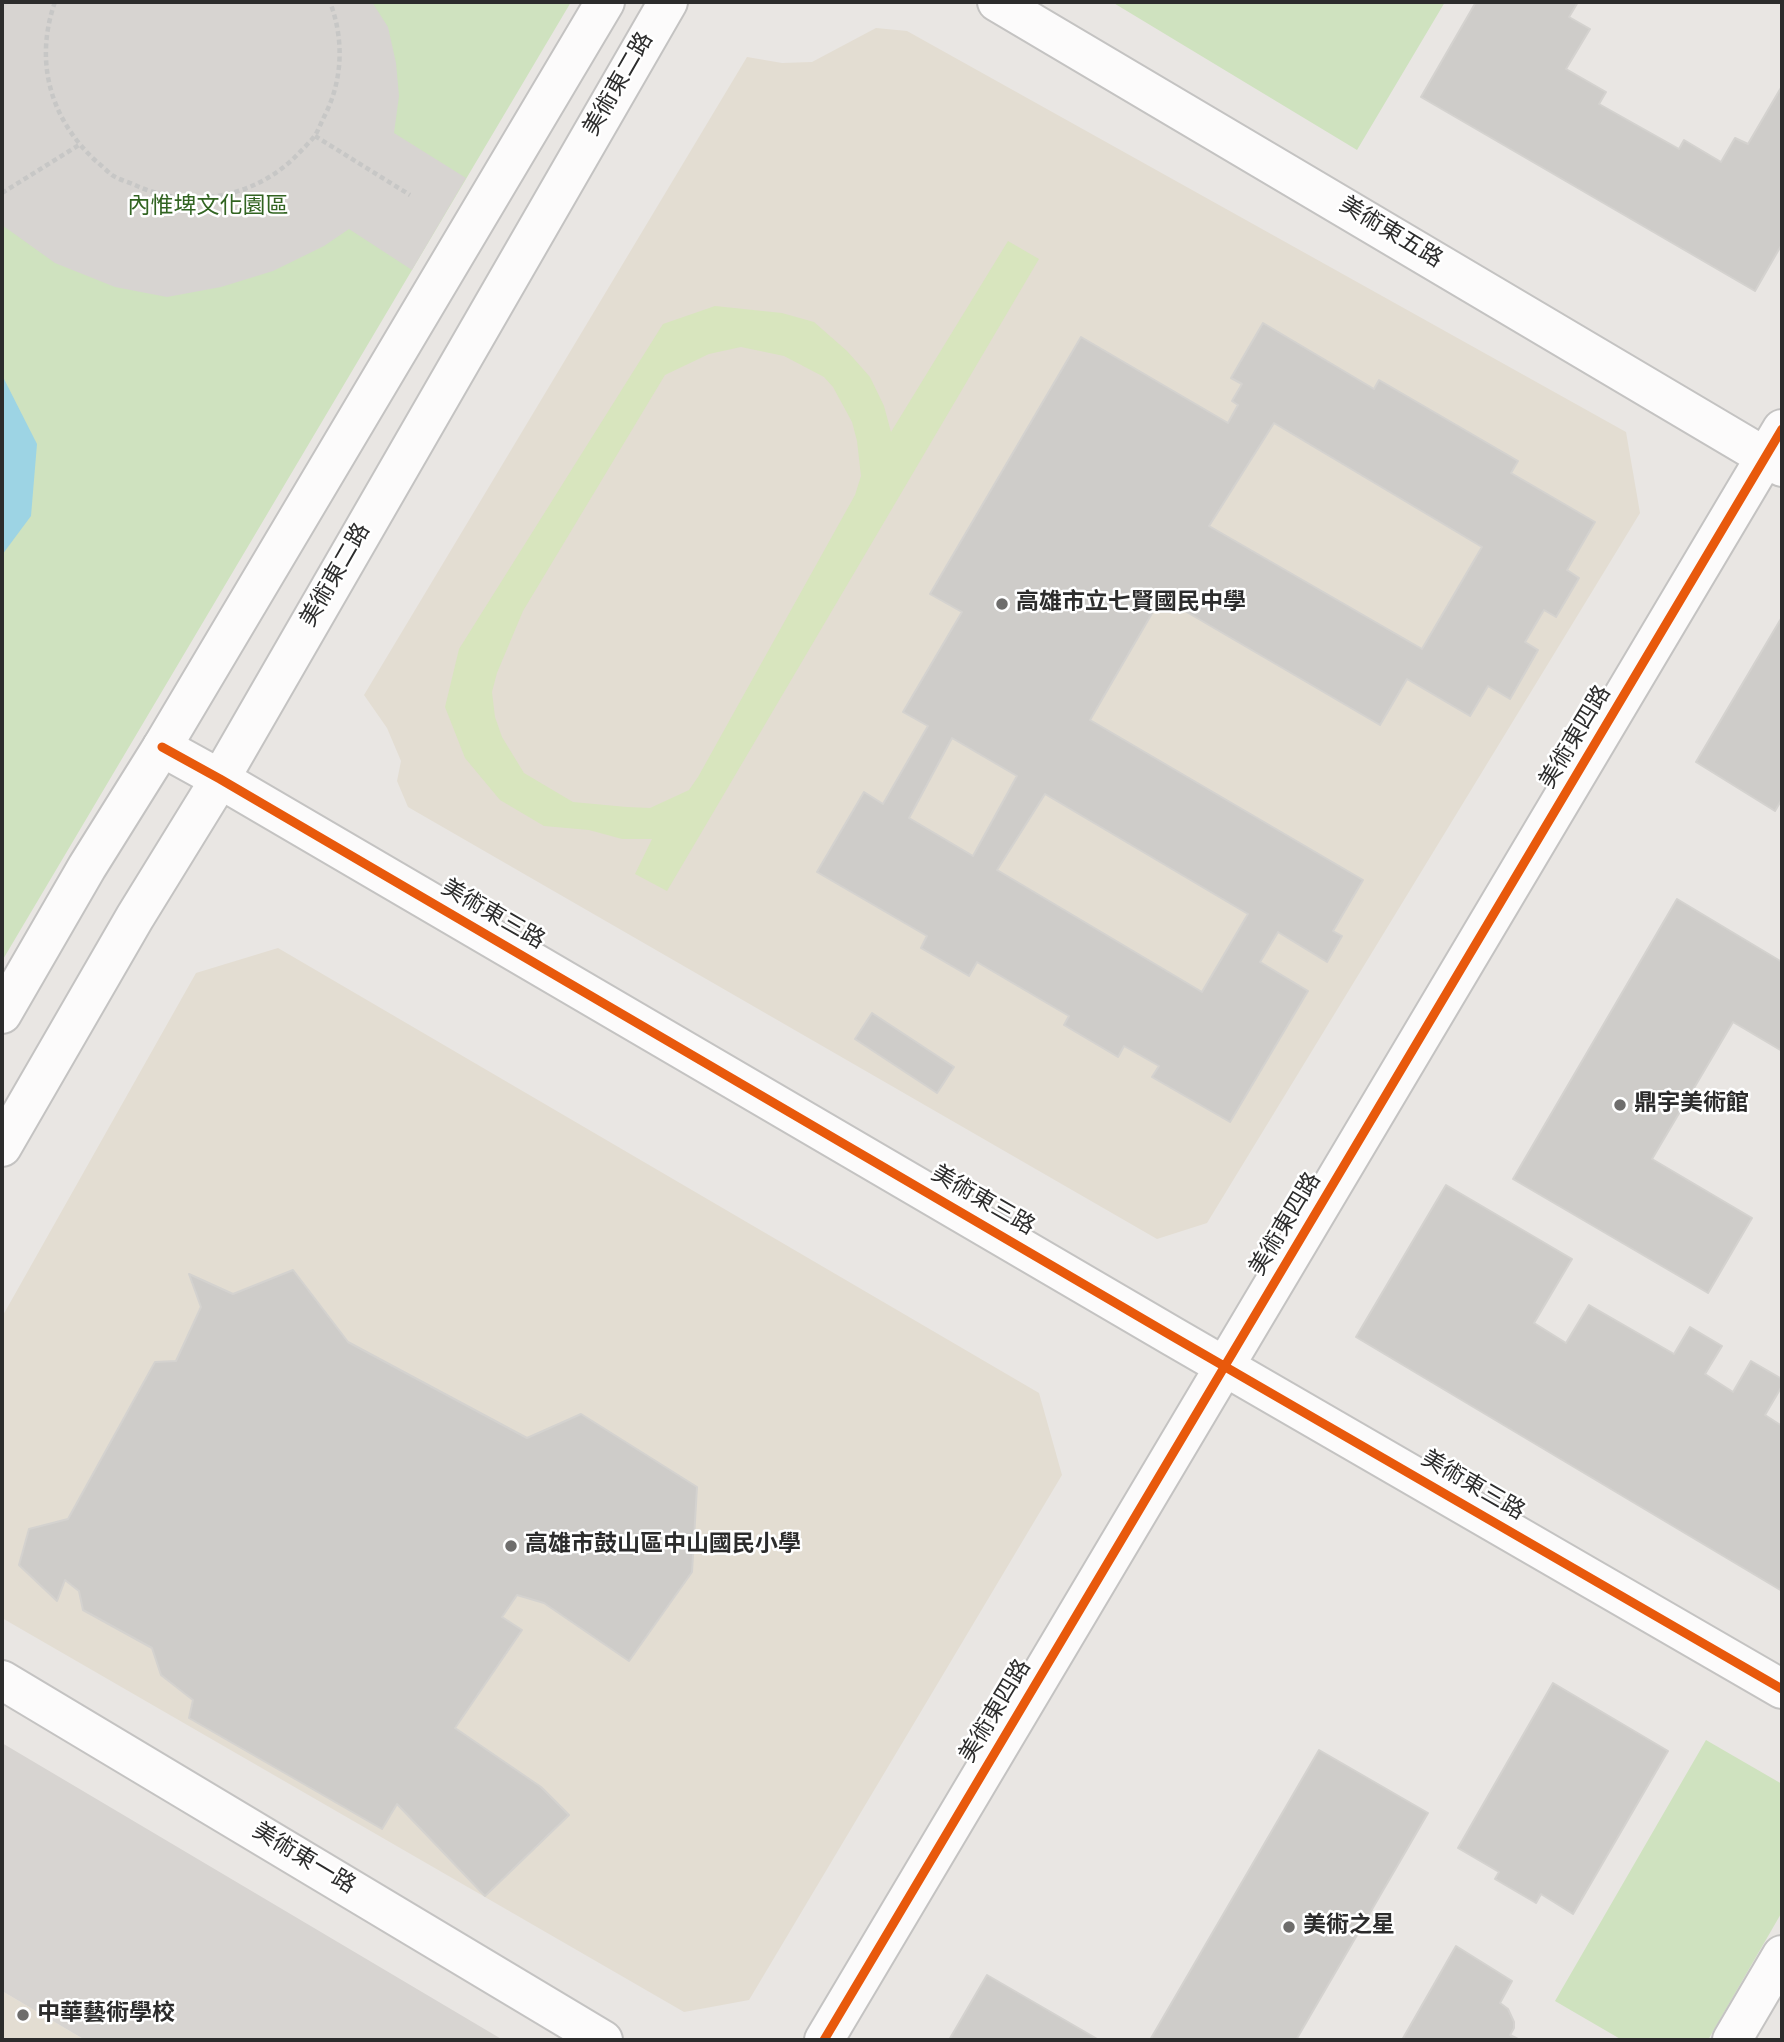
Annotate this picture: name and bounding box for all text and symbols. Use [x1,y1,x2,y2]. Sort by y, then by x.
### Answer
street label: 美術東二路 [579,28,661,142]
street label: 美術東五路 [1334,193,1446,275]
park label: 內惟埤文化園區 [128,194,288,222]
street label: 美術東二路 [296,519,378,633]
place label: 高雄市立七賢國民中學 [1016,590,1246,618]
marker: 高雄市立七賢國民中學 [994,596,1010,612]
street label: 美術東四路 [1536,682,1618,794]
street label: 美術東三路 [435,875,549,957]
place label: 鼎宇美術館 [1634,1091,1749,1119]
marker: 鼎宇美術館 [1612,1097,1628,1113]
street label: 美術東三路 [925,1161,1039,1243]
street label: 美術東四路 [1246,1169,1328,1281]
street label: 美術東三路 [1415,1446,1529,1528]
place label: 高雄市鼓山區中山國民小學 [525,1532,801,1560]
marker: 高雄市鼓山區中山國民小學 [503,1538,519,1554]
street label: 美術東四路 [956,1656,1038,1768]
street label: 美術東一路 [247,1819,359,1901]
place label: 美術之星 [1303,1913,1395,1941]
marker: 美術之星 [1281,1919,1297,1935]
place label: 中華藝術學校 [37,2001,175,2029]
marker: 中華藝術學校 [15,2007,31,2023]

